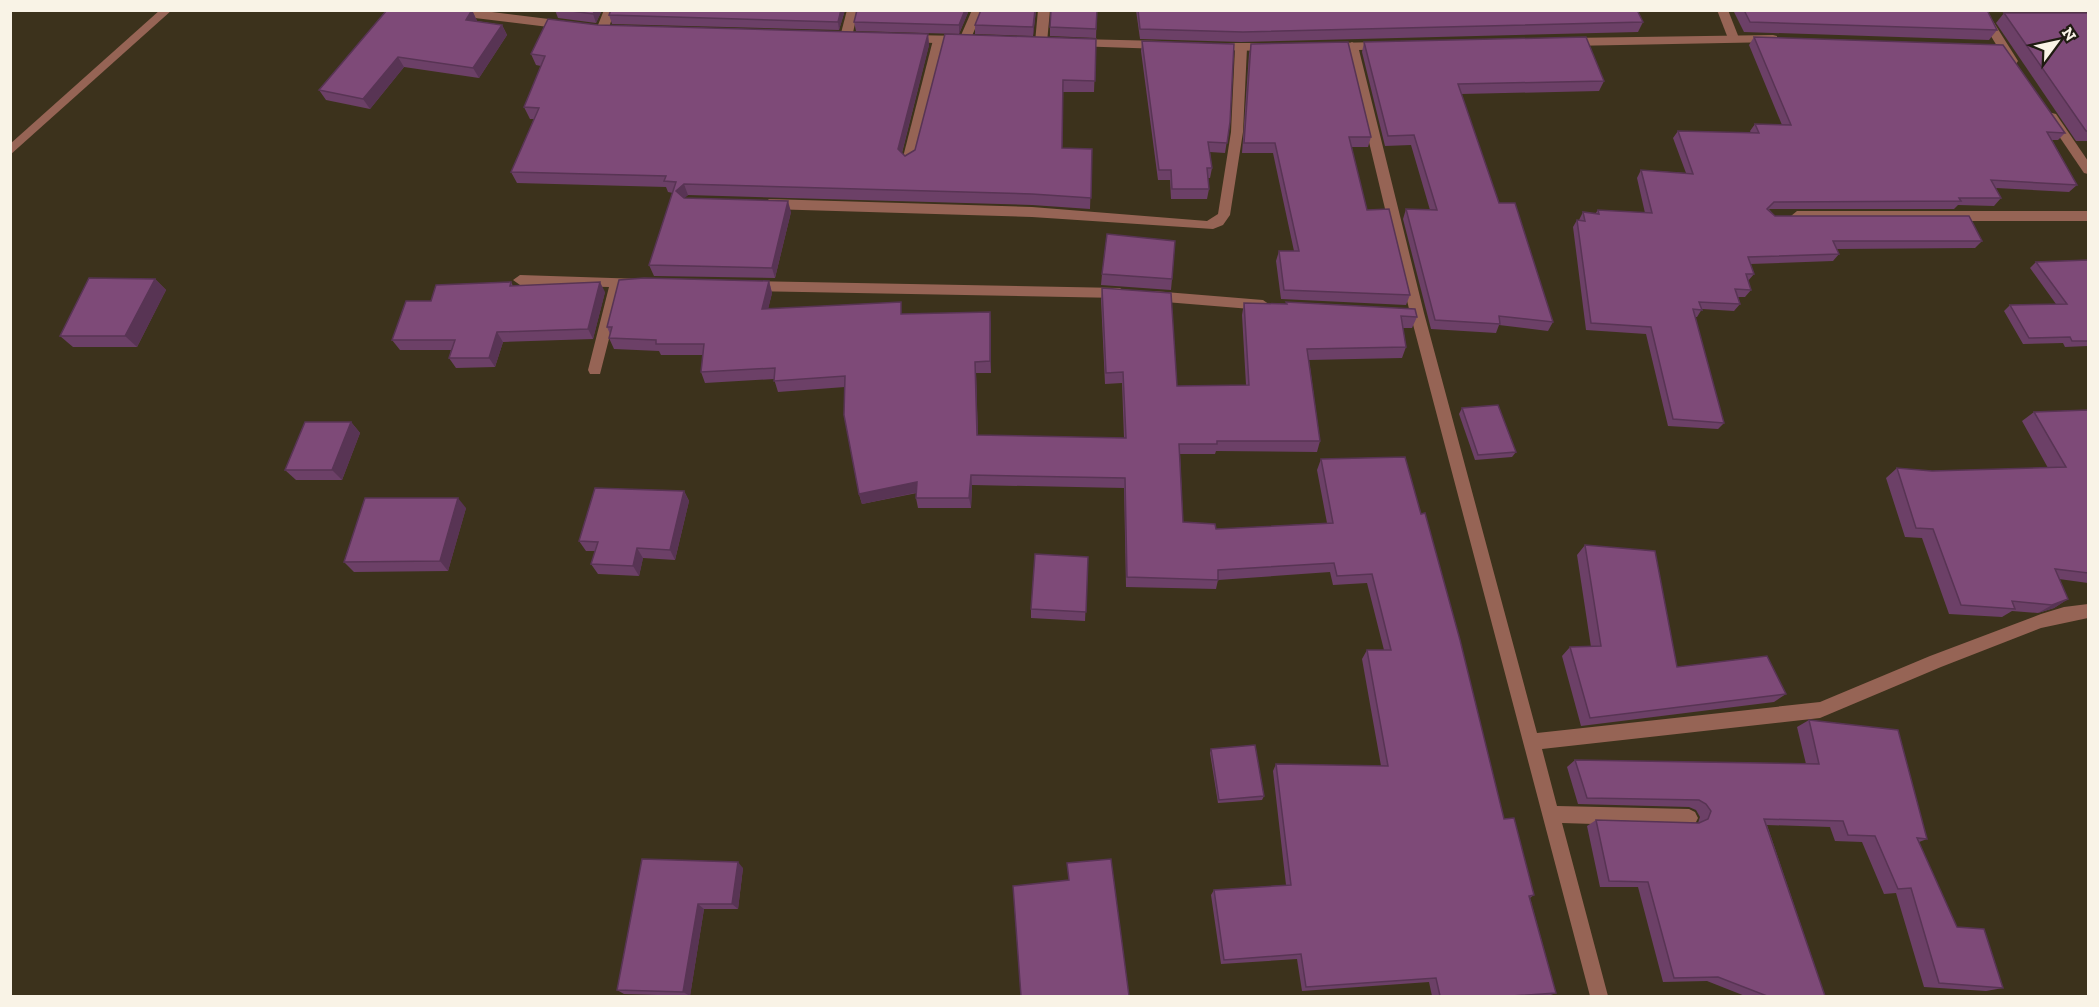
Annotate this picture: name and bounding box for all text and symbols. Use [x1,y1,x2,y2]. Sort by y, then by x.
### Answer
north arrow [2027,12,2087,72]
text: N [2058,24,2080,44]

